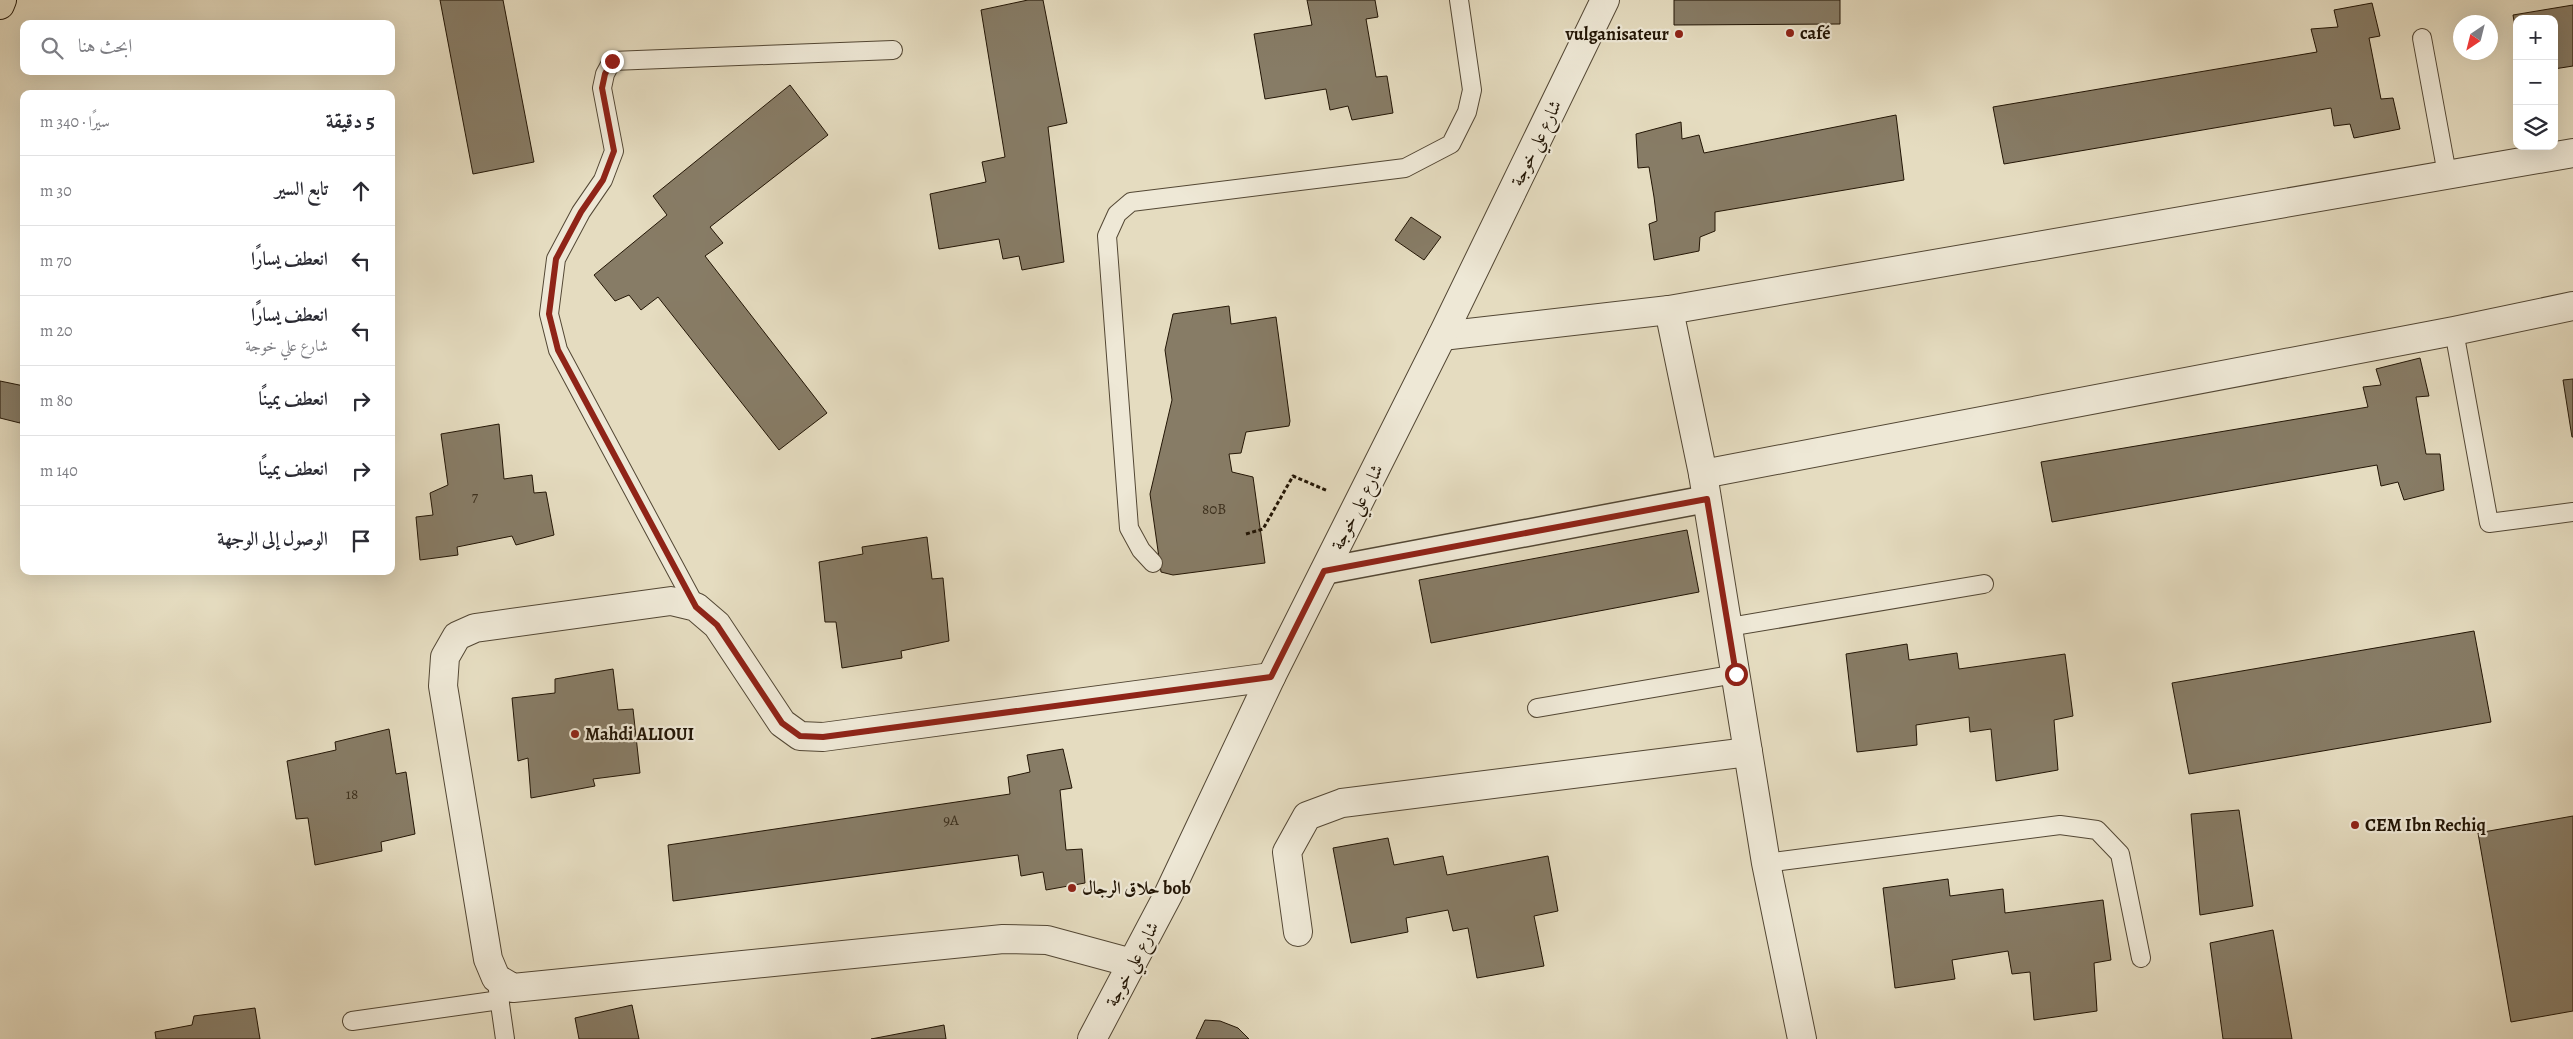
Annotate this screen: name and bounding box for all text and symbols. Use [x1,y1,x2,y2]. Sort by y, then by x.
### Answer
north arrow [2453,15,2498,60]
map controls [2513,15,2558,150]
button: + [2513,15,2558,60]
search box [20,20,395,75]
place label: café [1800,21,1831,45]
place label: vulganisateur [1564,22,1670,46]
marker: café [1784,27,1796,39]
marker: vulganisateur [1673,28,1685,40]
text: ابحث هنا [78,33,132,59]
icon: search [38,34,66,62]
route end [601,50,624,73]
button: − [2513,60,2558,105]
street label: شارع علي خوجة [1505,96,1572,192]
button: layers [2513,105,2558,150]
text: 5 دقيقة [326,107,375,135]
text: سيرًا · 340 m [40,111,110,133]
text: تابع السير [275,176,328,202]
icon: ahead [347,177,375,205]
text: 30 m [40,180,72,202]
text: انعطف يسارًا [251,246,328,272]
icon: left [347,247,375,275]
text: 70 m [40,250,72,272]
text: انعطف يسارًا [251,302,328,328]
icon: left [347,317,375,345]
text: 20 m [40,320,73,342]
text: شارع علي خوجة [245,335,328,357]
text: انعطف يمينًا [258,386,328,412]
icon: right [347,387,375,415]
text: 80 m [40,390,73,412]
text: انعطف يمينًا [258,456,328,482]
icon: right [347,457,375,485]
text: 140 m [40,460,78,482]
street label: شارع علي خوجة [1325,460,1393,556]
house number: 7 [472,487,479,507]
house number: 80B [1202,499,1226,519]
text: الوصول إلى الوجهة [217,526,328,552]
icon: arrive [347,527,375,555]
route start [1725,663,1748,686]
place label: Mahdi ALIOUI [585,722,694,746]
marker: Mahdi ALIOUI [569,728,581,740]
house number: 18 [346,784,358,804]
house number: 9A [943,810,959,830]
place label: CEM Ibn Rechiq [2365,813,2486,837]
marker: CEM Ibn Rechiq [2349,819,2361,831]
place label: حلاق الرجال bob [1082,876,1191,900]
marker: حلاق الرجال bob [1066,882,1078,894]
street label: شارع علي خوجة [1100,917,1169,1013]

